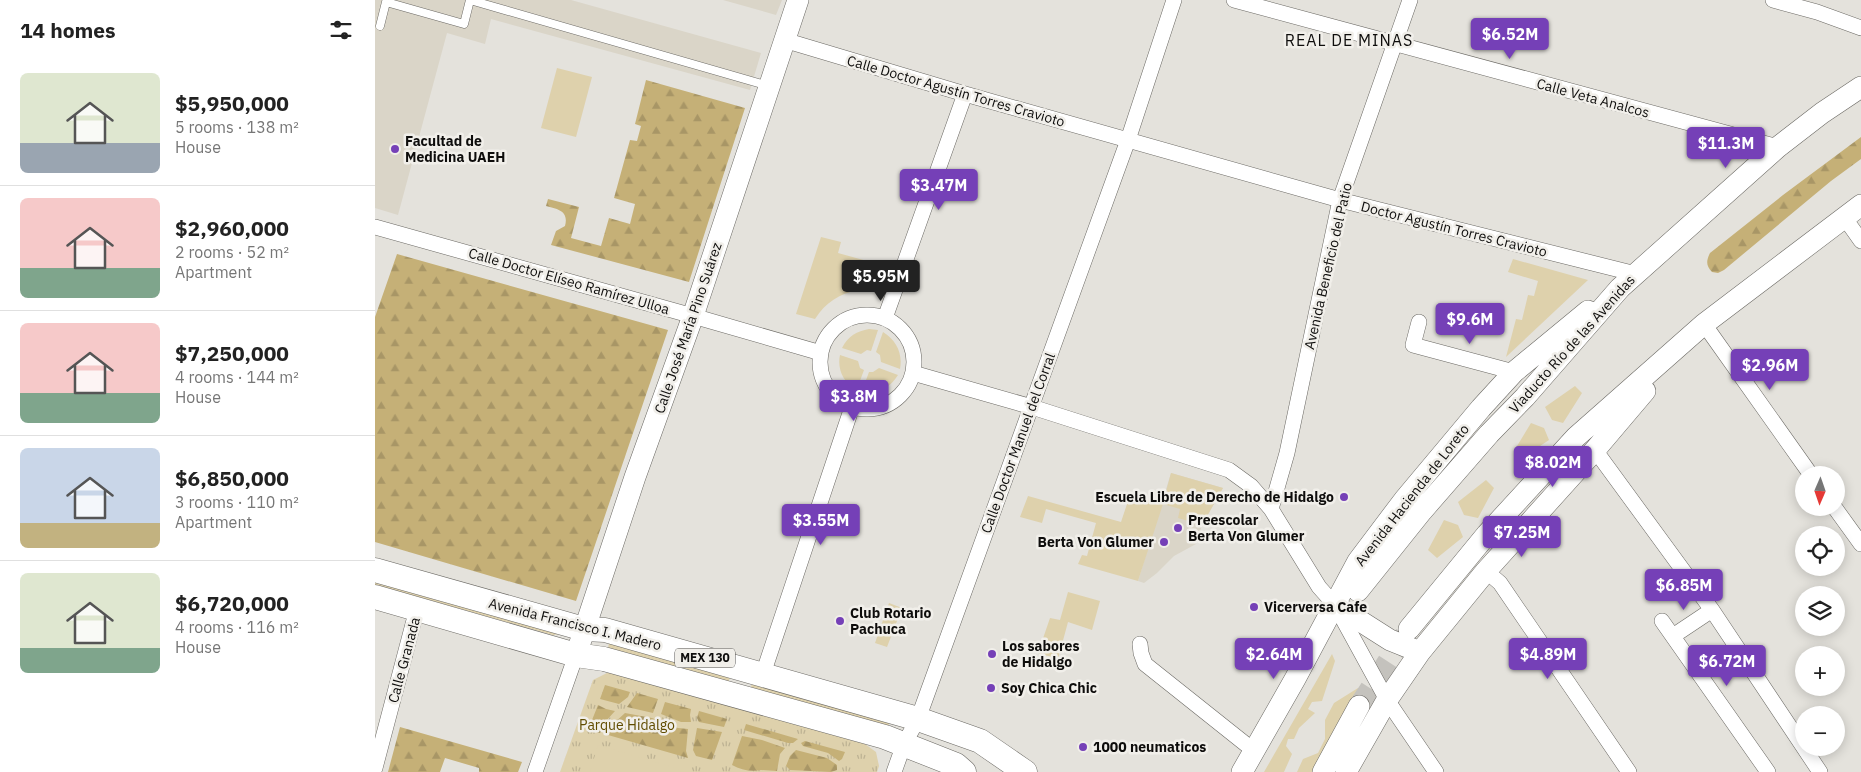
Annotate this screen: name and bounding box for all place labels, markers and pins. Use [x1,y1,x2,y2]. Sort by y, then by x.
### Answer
pin: $6.52M [1469,18,1551,60]
pin: $11.3M [1685,126,1767,169]
place label: Facultad de Medicina UAEH [405,132,505,166]
marker: Facultad de Medicina UAEH [389,143,401,155]
pin: $3.47M [898,168,980,211]
pin: $5.95M [840,260,922,302]
pin: $9.6M [1435,302,1505,345]
pin: $2.96M [1729,348,1811,391]
pin: $3.8M [819,380,889,422]
pin: $8.02M [1512,446,1594,488]
place label: Escuela Libre de Derecho de Hidalgo [1095,488,1334,506]
marker: Escuela Libre de Derecho de Hidalgo [1338,491,1350,503]
pin: $3.55M [780,504,862,546]
place label: Preescolar Berta Von Glumer [1188,511,1305,545]
pin: $7.25M [1481,516,1563,558]
marker: Preescolar Berta Von Glumer [1172,522,1184,534]
place label: Berta Von Glumer [1038,533,1154,551]
marker: Berta Von Glumer [1158,536,1170,548]
pin: $6.85M [1643,568,1725,611]
place label: Vicerversa Cafe [1264,598,1367,616]
marker: Vicerversa Cafe [1248,601,1260,613]
place label: Club Rotario Pachuca [850,604,932,638]
marker: Club Rotario Pachuca [834,615,846,627]
place label: Los sabores de Hidalgo [1002,637,1079,671]
pin: $2.64M [1233,638,1315,680]
pin: $4.89M [1507,638,1589,680]
pin: $6.72M [1686,644,1768,687]
marker: Los sabores de Hidalgo [986,648,998,660]
place label: Soy Chica Chic [1001,679,1097,697]
marker: Soy Chica Chic [985,682,997,694]
place label: 1000 neumaticos [1093,738,1206,756]
marker: 1000 neumaticos [1077,741,1089,753]

